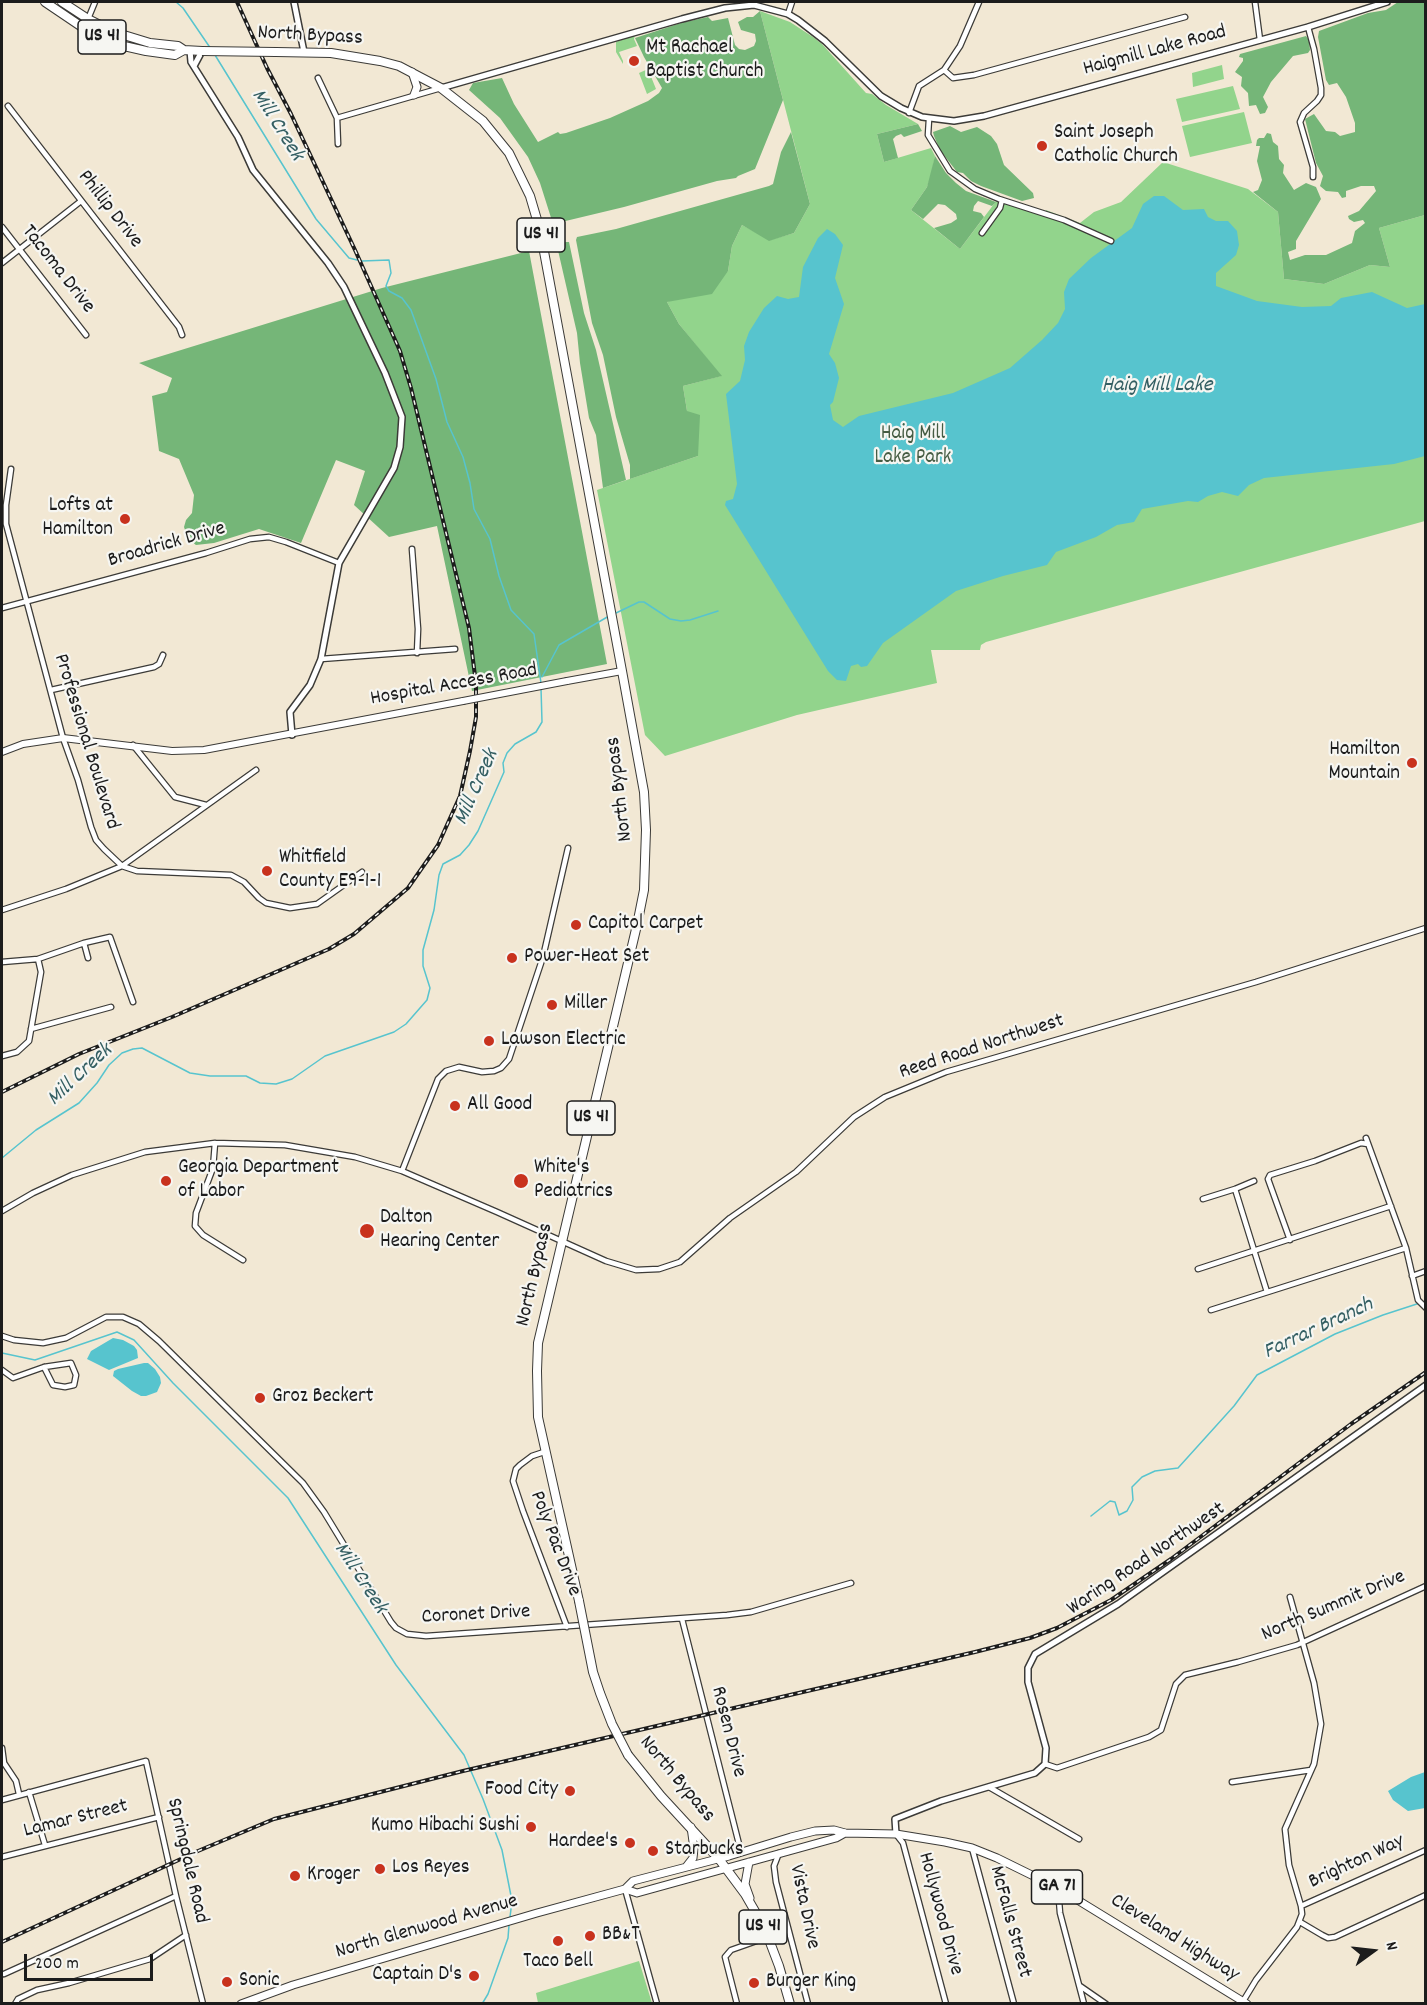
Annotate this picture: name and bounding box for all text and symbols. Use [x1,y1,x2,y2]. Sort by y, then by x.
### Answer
road number: US 41 [78,20,126,54]
street label: Haigmill Lake Road [1081,21,1229,83]
street label: North Bypass [257,22,363,52]
place label: Mt Rachael Baptist Church [646,36,763,86]
marker: Mt Rachael Baptist Church [627,54,641,68]
water label: Mill Creek [244,85,308,167]
place label: Saint Joseph Catholic Church [1054,121,1178,171]
marker: Saint Joseph Catholic Church [1035,139,1049,153]
street label: Phillip Drive [71,166,147,254]
road number: US 41 [517,218,565,252]
street label: Tacoma Drive [15,221,99,319]
water label: Haig Mill Lake [1102,374,1212,400]
park label: Haig Mill Lake Park [875,422,951,472]
place label: Lofts at Hamilton [42,494,113,544]
marker: Lofts at Hamilton [118,512,132,526]
street label: Broadrick Drive [105,517,229,575]
street label: Professional Boulevard [46,651,124,833]
street label: Hospital Access Road [368,659,540,713]
street label: North Bypass [602,735,640,843]
place label: Hamilton Mountain [1328,738,1400,788]
water label: Mill Creek [450,746,506,830]
marker: Hamilton Mountain [1405,756,1419,770]
place label: Whitfield County E9-1-1 [279,846,381,896]
marker: Whitfield County E9-1-1 [260,864,274,878]
place label: Capitol Carpet [588,912,703,938]
marker: Capitol Carpet [569,918,583,932]
place label: Power-Heat Set [524,945,649,971]
marker: Power-Heat Set [505,951,519,965]
place label: Miller [564,992,607,1018]
marker: Miller [545,998,559,1012]
street label: Reed Road Northwest [896,1009,1068,1087]
place label: Lawson Electric [501,1028,626,1054]
marker: Lawson Electric [482,1034,496,1048]
water label: Mill Creek [43,1039,119,1113]
place label: All Good [467,1093,532,1119]
marker: All Good [448,1099,462,1113]
road number: US 41 [567,1101,615,1135]
place label: Georgia Department of Labor [178,1156,339,1206]
place label: White's Pediatrics [534,1156,613,1206]
marker: White's Pediatrics [512,1172,530,1190]
marker: Georgia Department of Labor [159,1174,173,1188]
place label: Dalton Hearing Center [380,1206,499,1256]
street label: North Bypass [512,1221,560,1329]
marker: Dalton Hearing Center [358,1222,376,1240]
water label: Farrar Branch [1260,1293,1378,1367]
place label: Groz Beckert [272,1385,374,1411]
marker: Groz Beckert [253,1391,267,1405]
street label: Poly Pac Drive [522,1488,586,1600]
street label: Waring Road Northwest [1063,1498,1231,1622]
water label: Mill Creek [326,1538,392,1620]
street label: North Summit Drive [1258,1565,1410,1649]
street label: Coronet Drive [421,1601,531,1631]
street label: Rosen Drive [704,1684,750,1780]
street label: North Bypass [632,1732,720,1828]
place label: Food City [485,1778,558,1804]
marker: Food City [563,1784,577,1798]
street label: Lamar Street [21,1795,131,1845]
street label: Springdale Road [159,1796,213,1926]
place label: Kumo Hibachi Sushi [371,1814,519,1840]
marker: Kumo Hibachi Sushi [524,1820,538,1834]
place label: Hardee's [548,1830,618,1856]
street label: Brighton Way [1305,1830,1409,1896]
marker: Hardee's [623,1836,637,1850]
place label: Starbucks [665,1838,744,1864]
marker: Starbucks [646,1844,660,1858]
street label: Hollywood Drive [911,1850,967,1978]
place label: Los Reyes [392,1856,470,1882]
marker: Los Reyes [373,1862,387,1876]
street label: Vista Drive [782,1862,824,1952]
place label: Kroger [307,1863,360,1889]
street label: McFalls Street [982,1863,1036,1981]
marker: Kroger [288,1869,302,1883]
road number: GA 71 [1032,1870,1082,1904]
street label: Cleveland Highway [1105,1889,1243,1989]
street label: North Glenwood Avenue [333,1890,521,1966]
road number: US 41 [739,1910,787,1944]
north arrow [1343,1921,1403,1981]
place label: BB&T [602,1923,640,1949]
marker: BB&T [583,1929,597,1943]
marker: Taco Bell [551,1934,565,1948]
text: N [1379,1939,1403,1953]
scale bar [27,1942,156,1980]
place label: Taco Bell [523,1950,593,1976]
text: 200 m [35,1952,79,1977]
place label: Captain D's [372,1963,462,1989]
place label: Sonic [239,1969,280,1995]
marker: Captain D's [467,1969,481,1983]
place label: Burger King [766,1970,856,1996]
marker: Sonic [220,1975,234,1989]
marker: Burger King [747,1976,761,1990]

